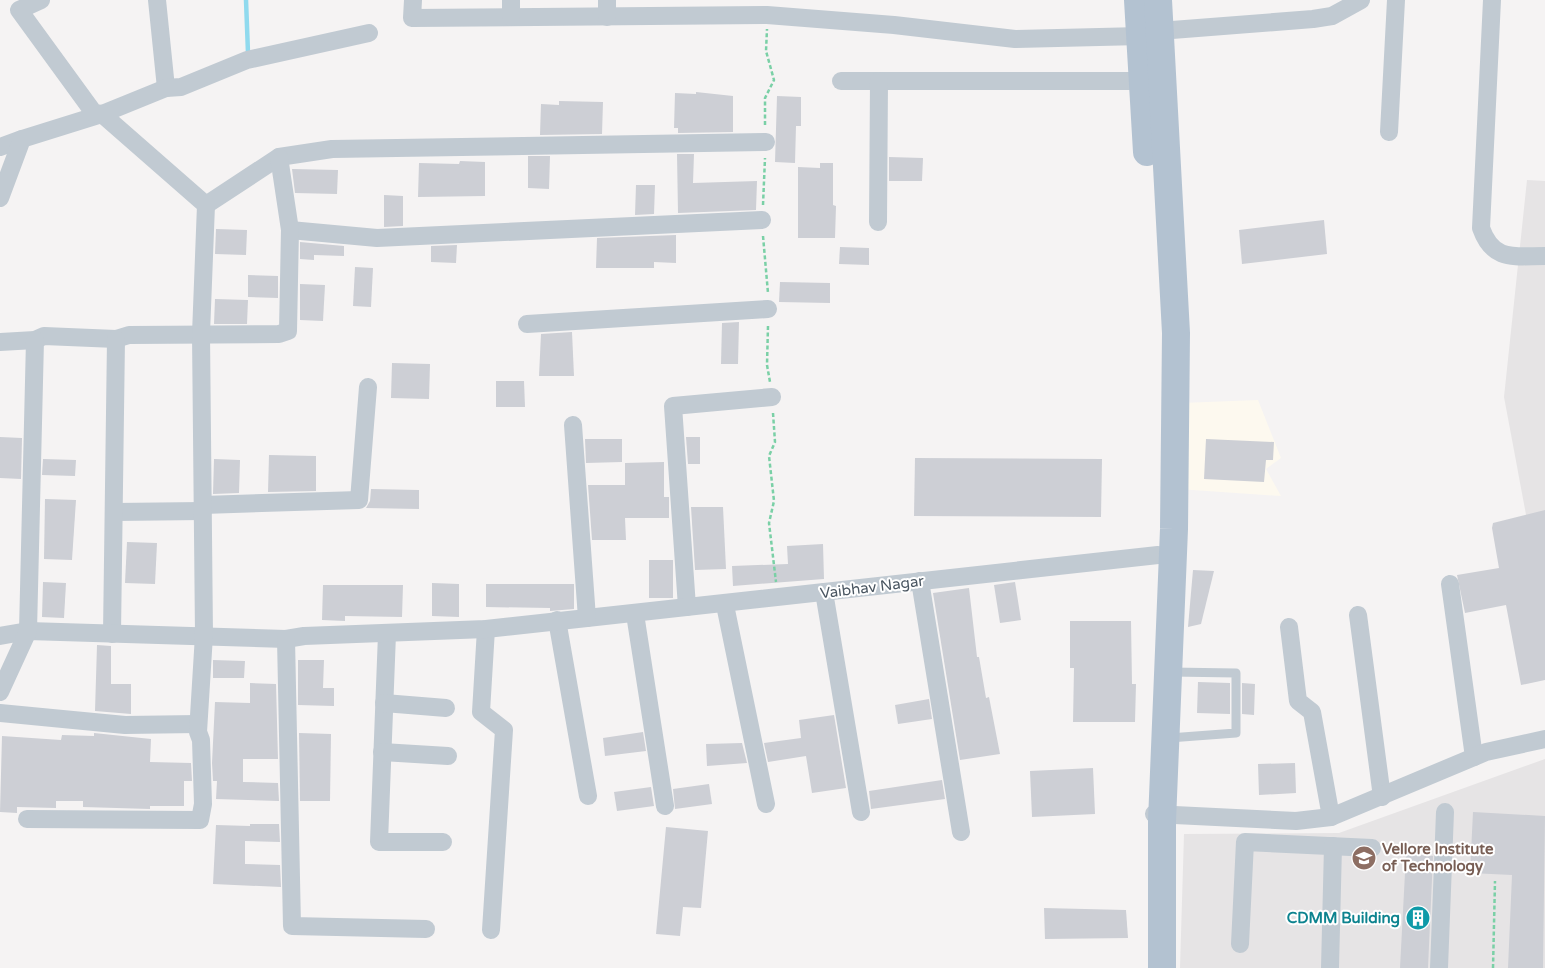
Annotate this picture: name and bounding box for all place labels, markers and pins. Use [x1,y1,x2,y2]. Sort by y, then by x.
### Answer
place label: Vellore Institute of Technology [1382,840,1494,876]
school or university icon: Vellore Institute of Technology [1351,845,1377,871]
building icon: CDMM Building [1405,905,1431,931]
place label: CDMM Building [1287,909,1400,928]

